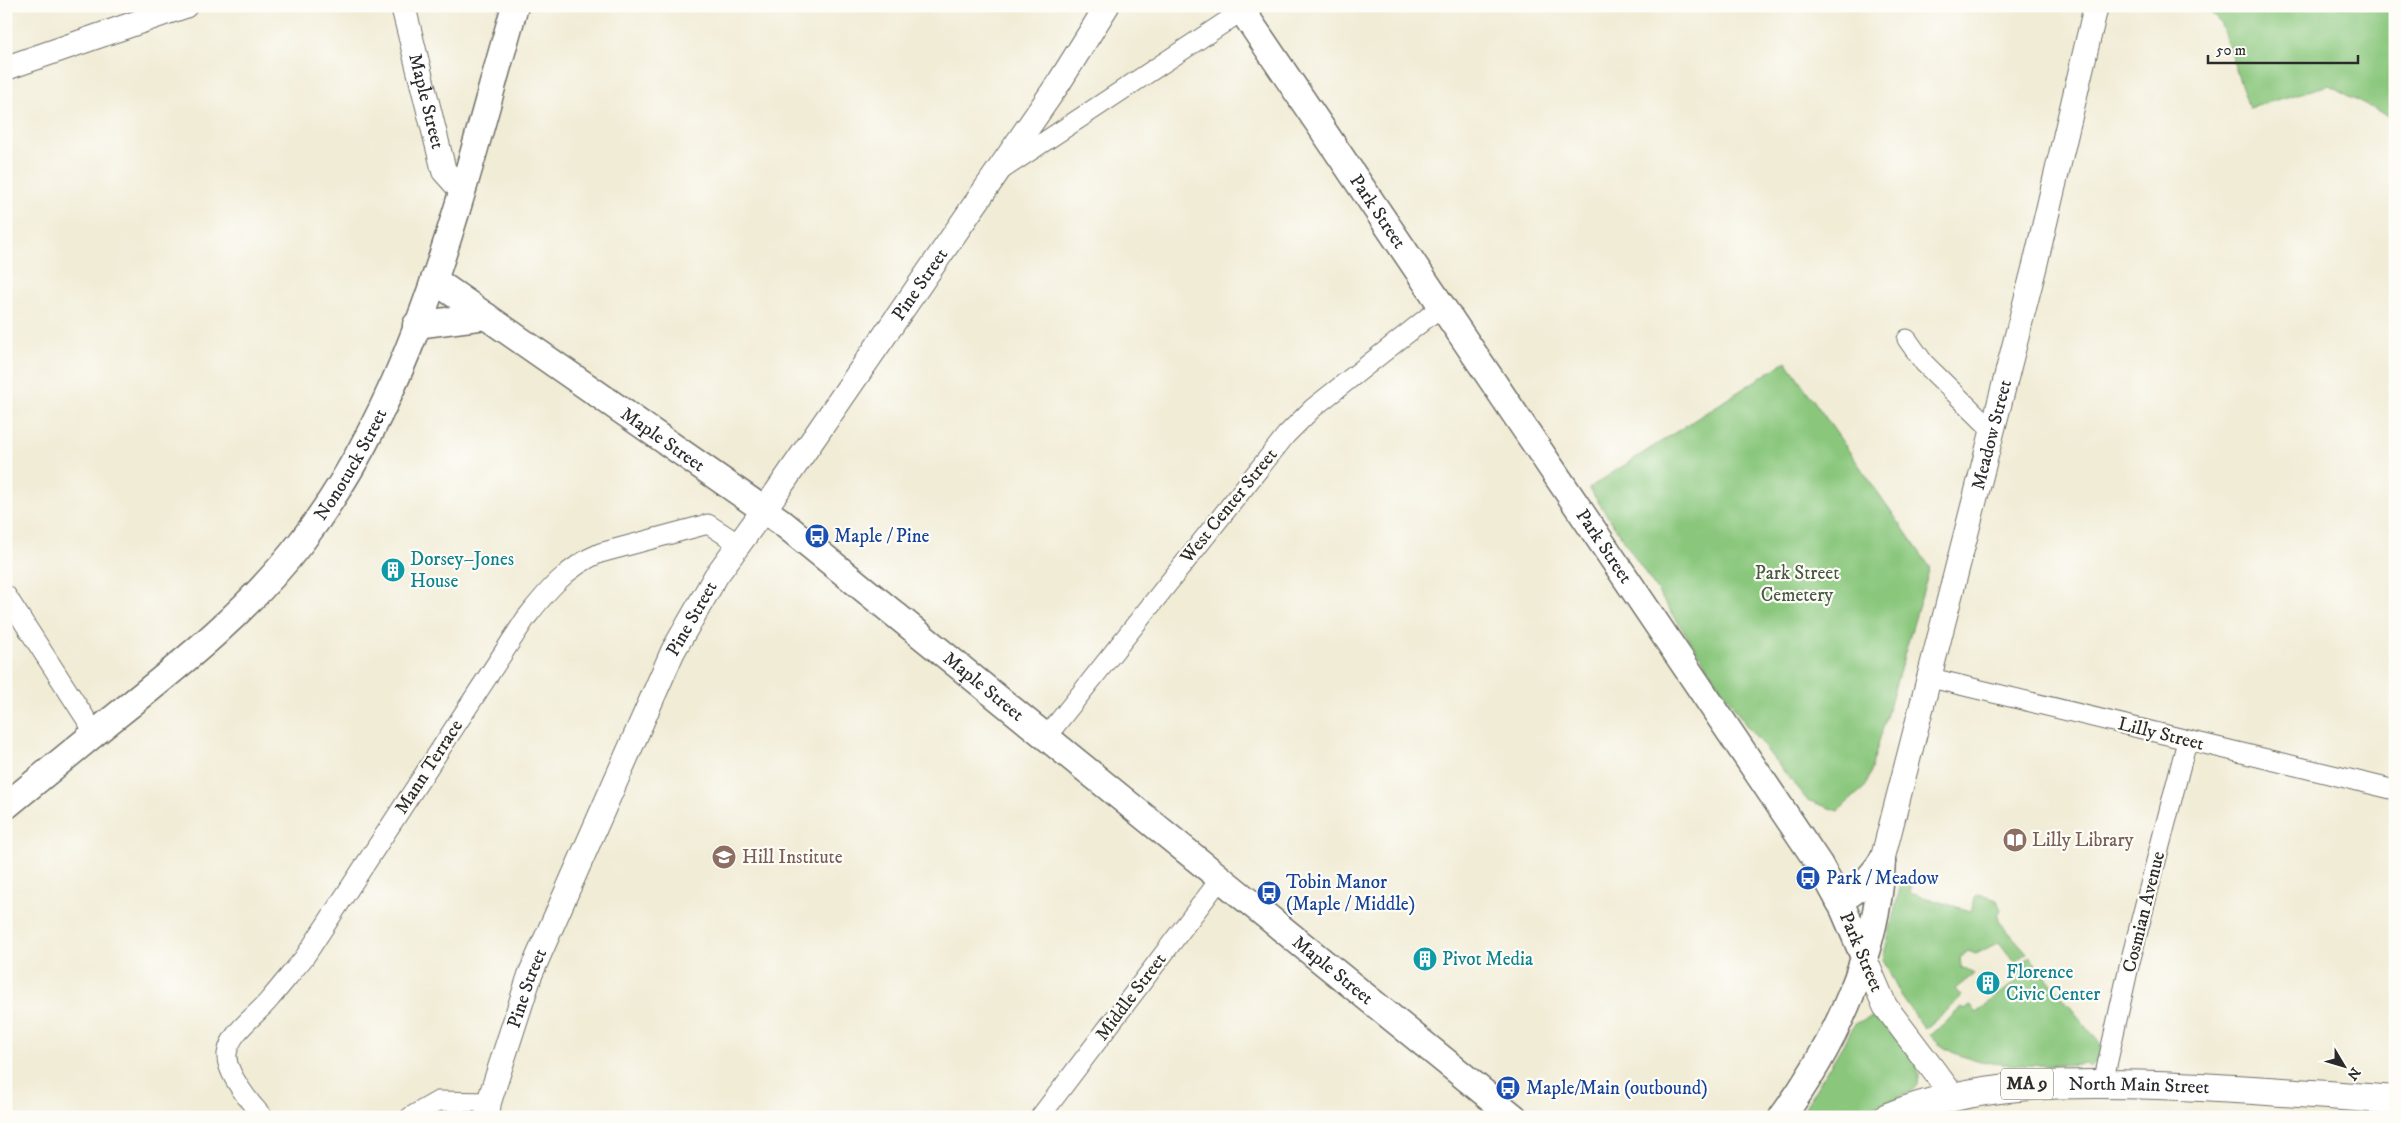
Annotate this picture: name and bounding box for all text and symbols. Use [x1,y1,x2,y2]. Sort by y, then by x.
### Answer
scale bar [2208,32,2358,64]
text: 50 m [2216,41,2246,60]
street label: Maple Street [404,51,450,151]
street label: Park Street [1345,170,1411,253]
street label: Pine Street [887,244,953,325]
street label: Meadow Street [1966,377,2017,492]
street label: Maple Street [616,402,710,477]
street label: Nonotuck Street [309,405,392,525]
street label: West Center Street [1175,444,1282,569]
street label: Park Street [1571,505,1637,588]
bus stop icon: Maple / Pine [804,523,830,549]
place label: Maple / Pine [834,525,929,548]
place label: Dorsey–Jones House [410,548,514,593]
building icon: Dorsey–Jones House [380,557,406,583]
park label: Park Street Cemetery [1755,562,1839,607]
street label: Pine Street [661,577,722,660]
street label: Maple Street [939,647,1029,726]
street label: Lilly Street [2116,712,2206,756]
street label: Mann Terrace [390,715,468,819]
library icon: Lilly Library [2002,827,2028,853]
place label: Lilly Library [2032,829,2134,852]
school or university icon: Hill Institute [711,844,737,870]
place label: Hill Institute [742,846,843,869]
street label: Cosmian Avenue [2118,849,2170,975]
bus stop icon: Park / Meadow [1795,865,1821,891]
place label: Park / Meadow [1826,867,1939,890]
place label: Tobin Manor (Maple / Middle) [1286,871,1415,916]
bus stop icon: Tobin Manor (Maple / Middle) [1256,880,1282,906]
street label: Park Street [1834,909,1888,995]
street label: Maple Street [1288,930,1378,1010]
street label: Pine Street [502,945,552,1031]
building icon: Pivot Media [1412,946,1438,972]
place label: Pivot Media [1442,948,1533,971]
street label: Middle Street [1091,949,1171,1045]
place label: Florence Civic Center [2006,961,2100,1006]
building icon: Florence Civic Center [1975,970,2001,996]
north arrow [2318,1040,2368,1090]
text: N [2343,1063,2364,1084]
road number: MA 9 [2001,1068,2053,1100]
street label: North Main Street [2068,1072,2210,1099]
bus stop icon: Maple/Main (outbound) [1495,1075,1521,1101]
place label: Maple/Main (outbound) [1526,1077,1708,1100]

